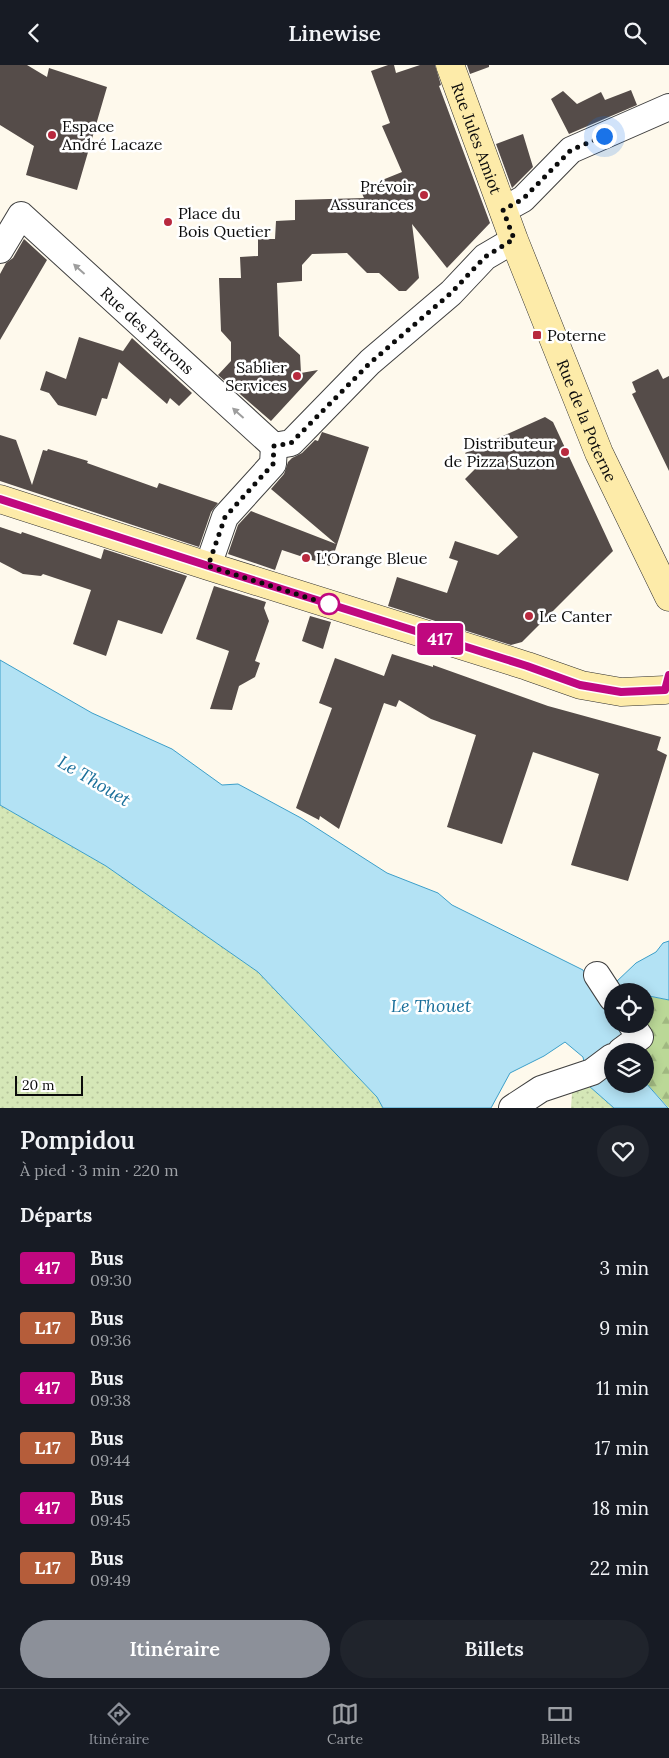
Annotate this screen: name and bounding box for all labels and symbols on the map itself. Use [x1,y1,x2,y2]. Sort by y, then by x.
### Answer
street label: Rue Jules Amiot [447,80,507,197]
place label: Espace André Lacaze [61,116,163,154]
your location [592,124,617,149]
marker: Espace André Lacaze [46,129,58,141]
place label: Prévoir Assurances [329,176,414,214]
marker: Prévoir Assurances [418,189,430,201]
place label: Place du Bois Quetier [178,203,271,241]
marker: Place du Bois Quetier [162,216,174,228]
one-way arrow [72,263,85,274]
street label: Rue des Patrons [96,283,198,378]
place label: Poterne [547,325,606,345]
marker: Poterne [531,329,543,341]
street label: Rue de la Poterne [553,356,622,485]
place label: Sablier Services [225,357,287,395]
marker: Sablier Services [291,370,303,382]
one-way arrow [232,407,244,419]
place label: Distributeur de Pizza Suzon [444,433,555,471]
marker: Distributeur de Pizza Suzon [559,446,571,458]
place label: L'Orange Bleue [316,548,428,568]
marker: L'Orange Bleue [300,552,312,564]
unlabelled marker [318,593,340,615]
place label: Le Canter [539,606,612,626]
marker: Le Canter [523,610,535,622]
line badge: 417 [411,623,469,655]
water label: Le Thouet [54,750,135,811]
water label: Le Thouet [391,994,472,1017]
scale bar [15,1073,82,1096]

